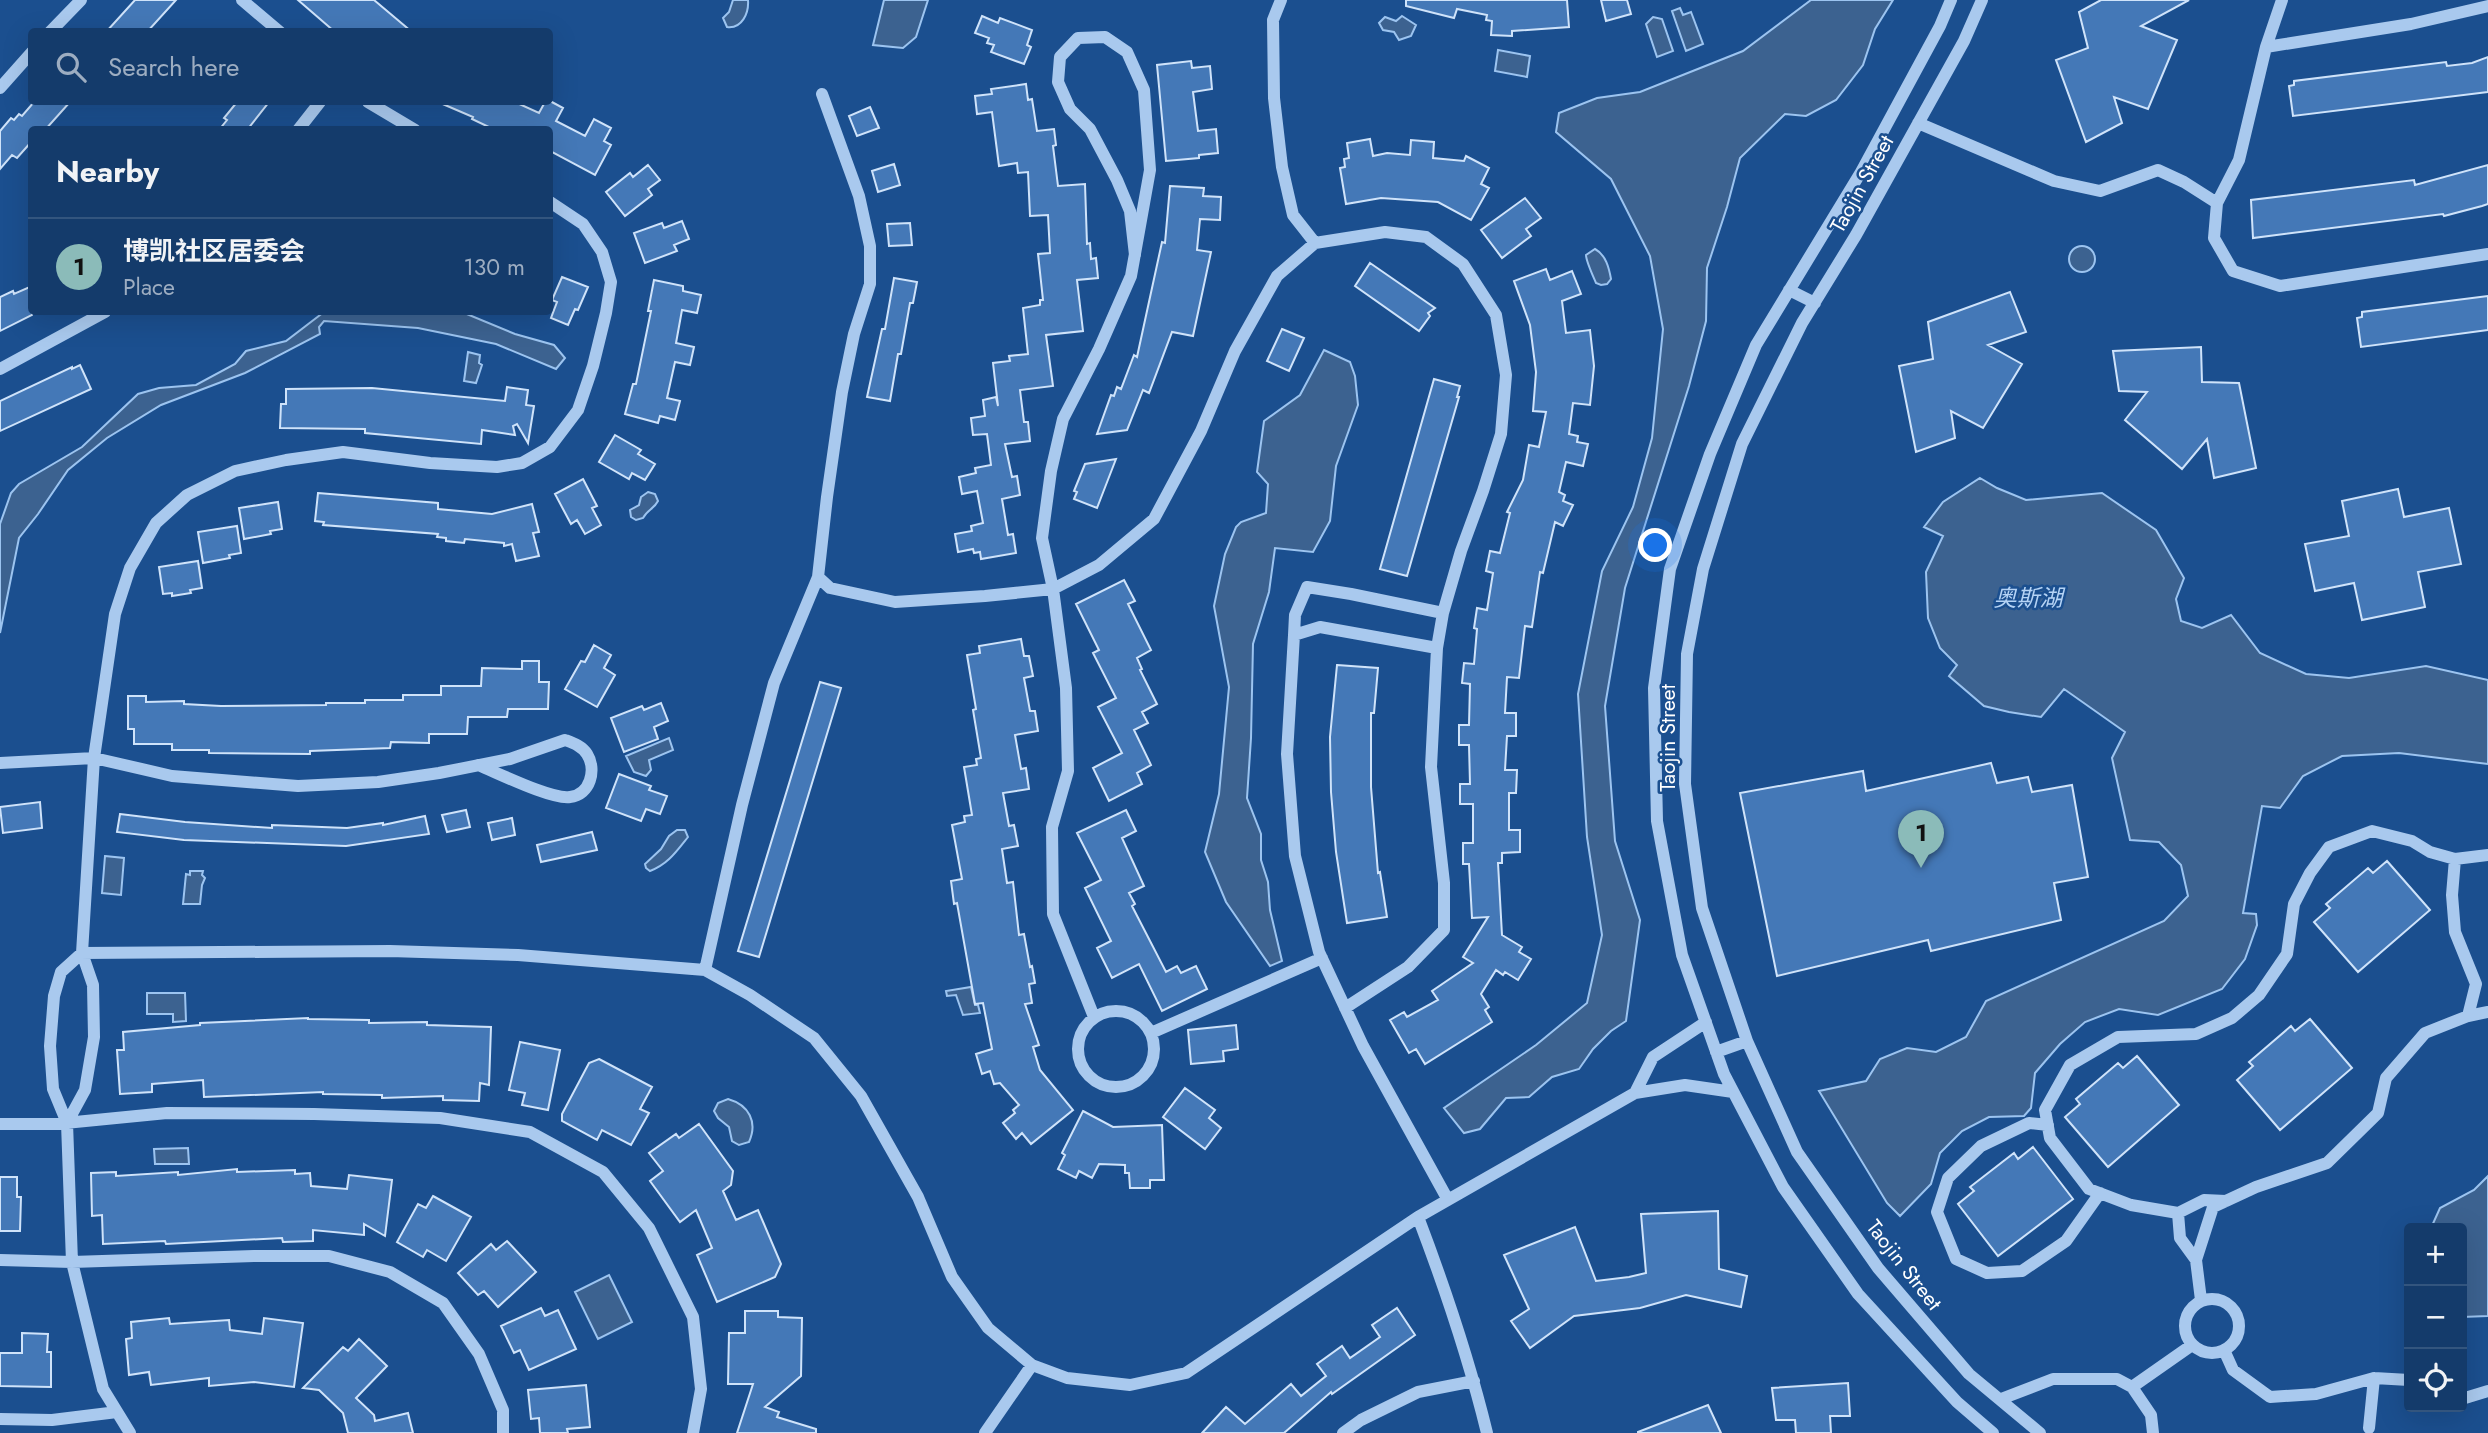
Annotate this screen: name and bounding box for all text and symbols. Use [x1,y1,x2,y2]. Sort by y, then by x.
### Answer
search box [28,28,553,105]
icon: search [52,48,90,86]
text: Search here [108,48,240,86]
street label: Taojin Street [1823,130,1901,238]
text: Nearby [56,150,159,193]
text: 博凯社区居委会 [123,232,305,270]
text: 1 [73,250,85,284]
text: 130 m [463,250,525,284]
text: Place [123,270,175,304]
your location [1638,528,1672,562]
water label: 奥斯湖 [1994,581,2066,615]
street label: Taojin Street [1653,684,1683,792]
pin: 1 [1898,810,1944,868]
street label: Taojin Street [1859,1213,1949,1317]
map controls [2404,1223,2467,1412]
button: + [2404,1223,2467,1286]
button: − [2404,1286,2467,1349]
button: locate [2404,1349,2467,1412]

